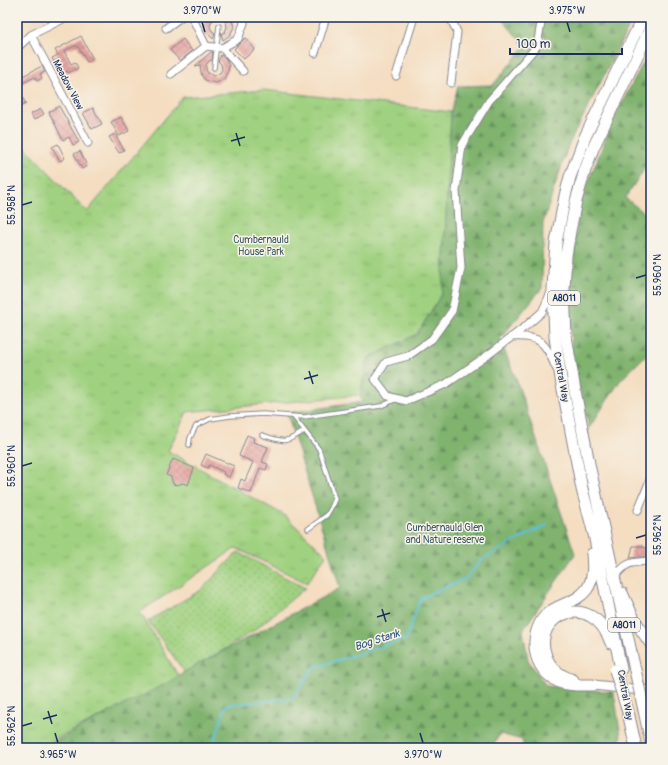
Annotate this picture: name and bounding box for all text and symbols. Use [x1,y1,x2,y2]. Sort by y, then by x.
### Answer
text: 3.970°W [183,5,221,17]
text: 3.975°W [549,5,586,17]
scale bar [510,30,622,56]
text: 100 m [516,37,551,52]
street label: Meadow View [50,58,86,112]
text: 55.958°N [6,185,18,225]
park label: Cumbernauld House Park [233,234,289,258]
text: 55.960°N [652,254,664,296]
road number: A8011 [548,291,580,305]
street label: Central Way [551,351,571,404]
text: 55.960°N [6,445,18,487]
text: 55.962°N [652,514,664,555]
park label: Cumbernauld Glen and Nature reserve [406,522,484,546]
road number: A8011 [608,618,640,632]
water label: Bog Stank [353,626,402,653]
street label: Central Way [615,669,635,722]
text: 55.962°N [6,705,18,746]
text: 3.965°W [39,749,77,761]
text: 3.970°W [404,749,442,761]

